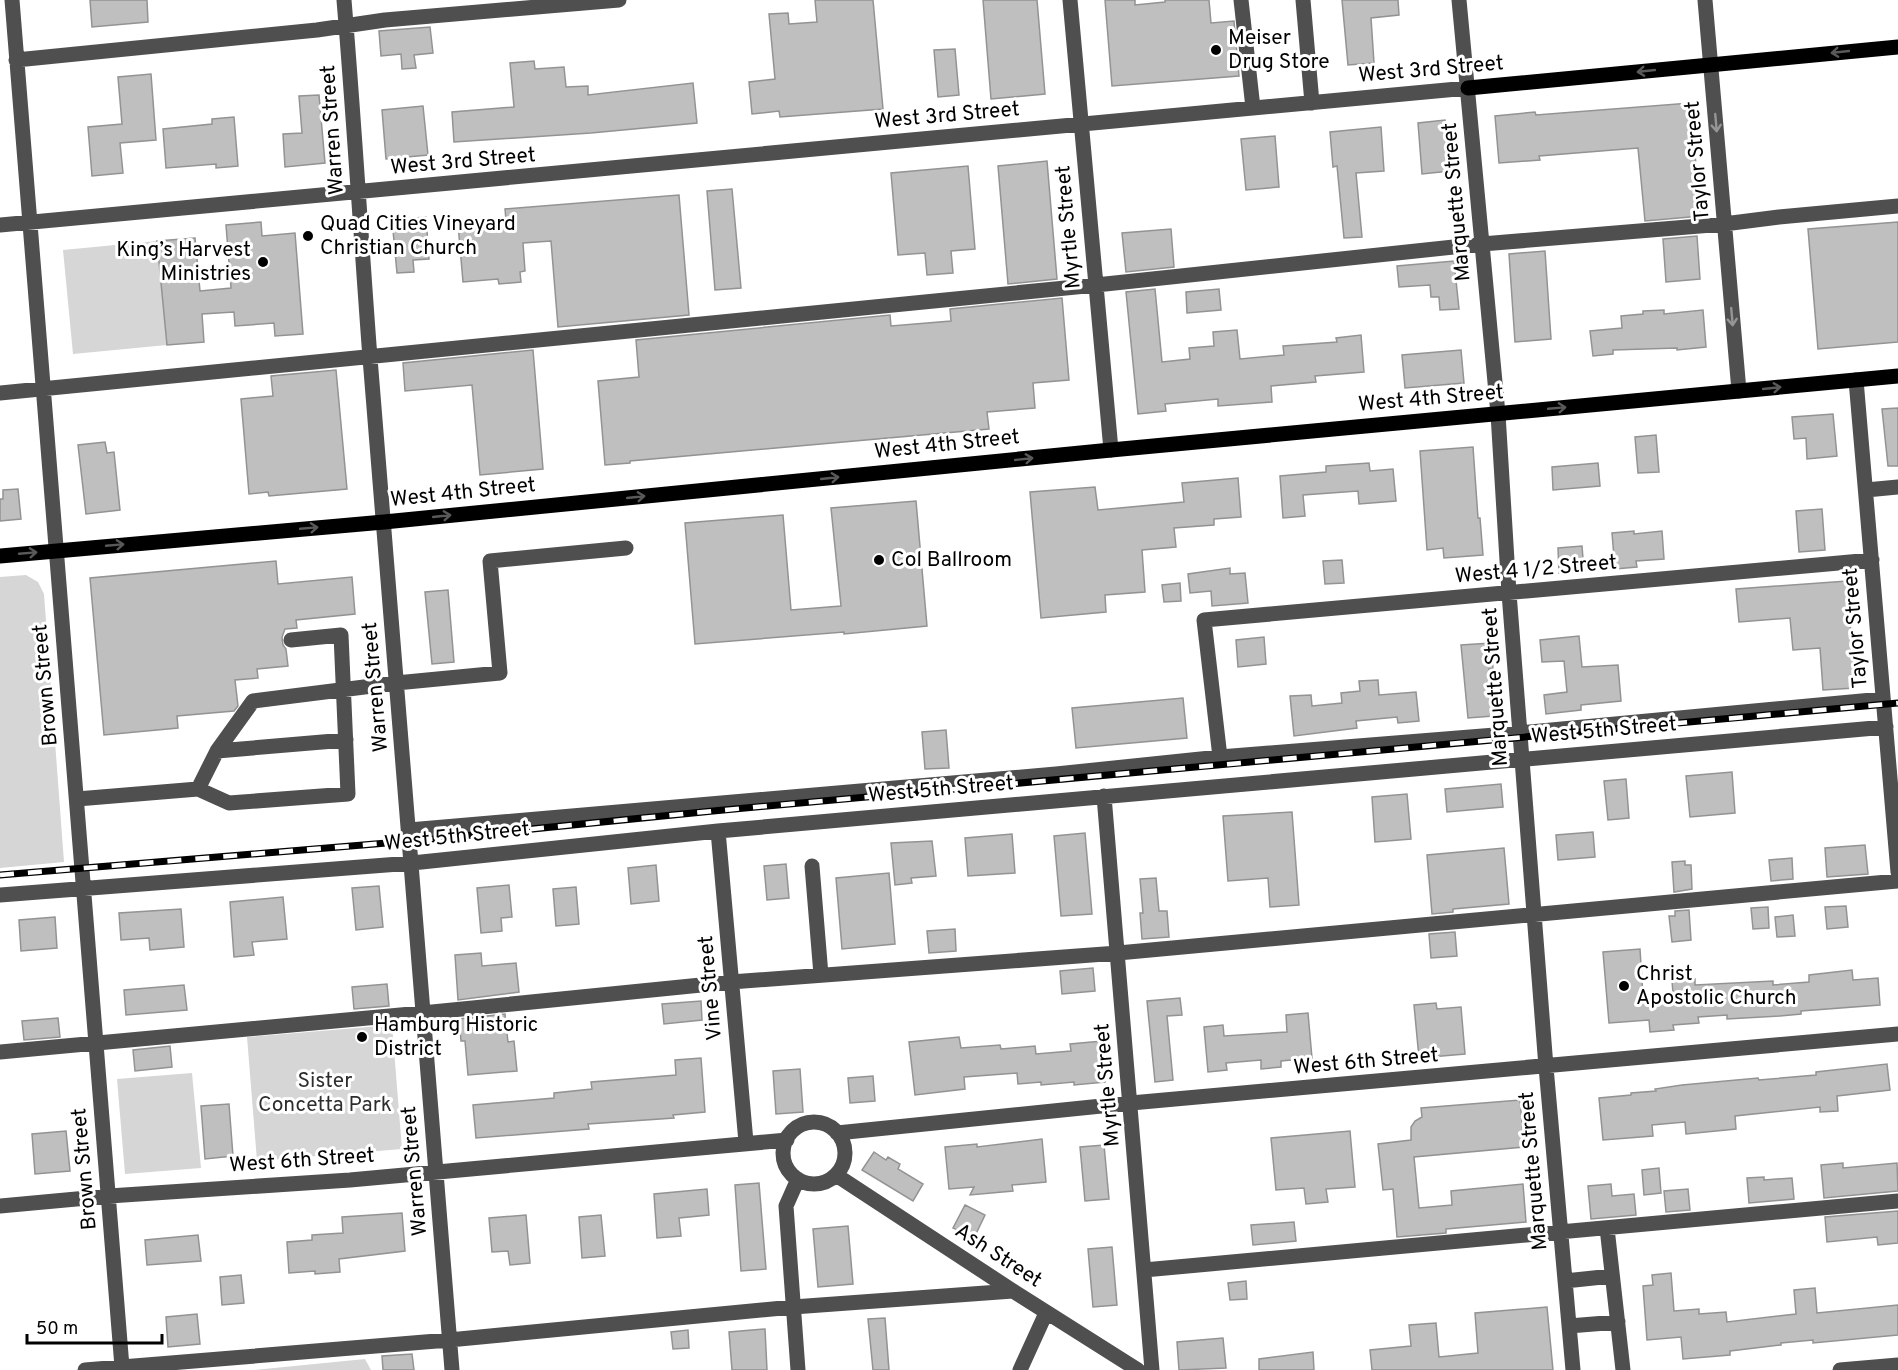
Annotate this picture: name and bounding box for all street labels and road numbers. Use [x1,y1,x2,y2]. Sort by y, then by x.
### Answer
street label: West 3rd Street [1357,50,1505,90]
street label: Warren Street [315,64,351,196]
street label: West 3rd Street [873,96,1021,136]
street label: Taylor Street [1679,100,1717,222]
street label: Marquette Street [1437,122,1477,282]
street label: West 3rd Street [389,142,537,182]
street label: Myrtle Street [1050,164,1088,290]
street label: West 4th Street [1357,379,1505,419]
street label: West 4th Street [873,424,1021,466]
street label: West 4th Street [389,472,537,514]
street label: West 4 1/2 Street [1454,549,1618,591]
street label: Taylor Street [1837,567,1875,689]
street label: Marquette Street [1477,607,1515,767]
street label: Warren Street [357,621,395,753]
street label: Brown Street [27,623,65,747]
street label: West 5th Street [1530,711,1678,751]
street label: West 5th Street [867,770,1015,810]
street label: West 5th Street [383,816,531,858]
street label: Vine Street [693,934,729,1042]
street label: Myrtle Street [1089,1022,1127,1148]
street label: West 6th Street [1292,1042,1440,1082]
street label: Marquette Street [1514,1091,1554,1251]
street label: Warren Street [396,1105,434,1237]
street label: Brown Street [66,1107,104,1231]
street label: West 6th Street [229,1142,375,1180]
street label: Ash Street [949,1218,1047,1294]

